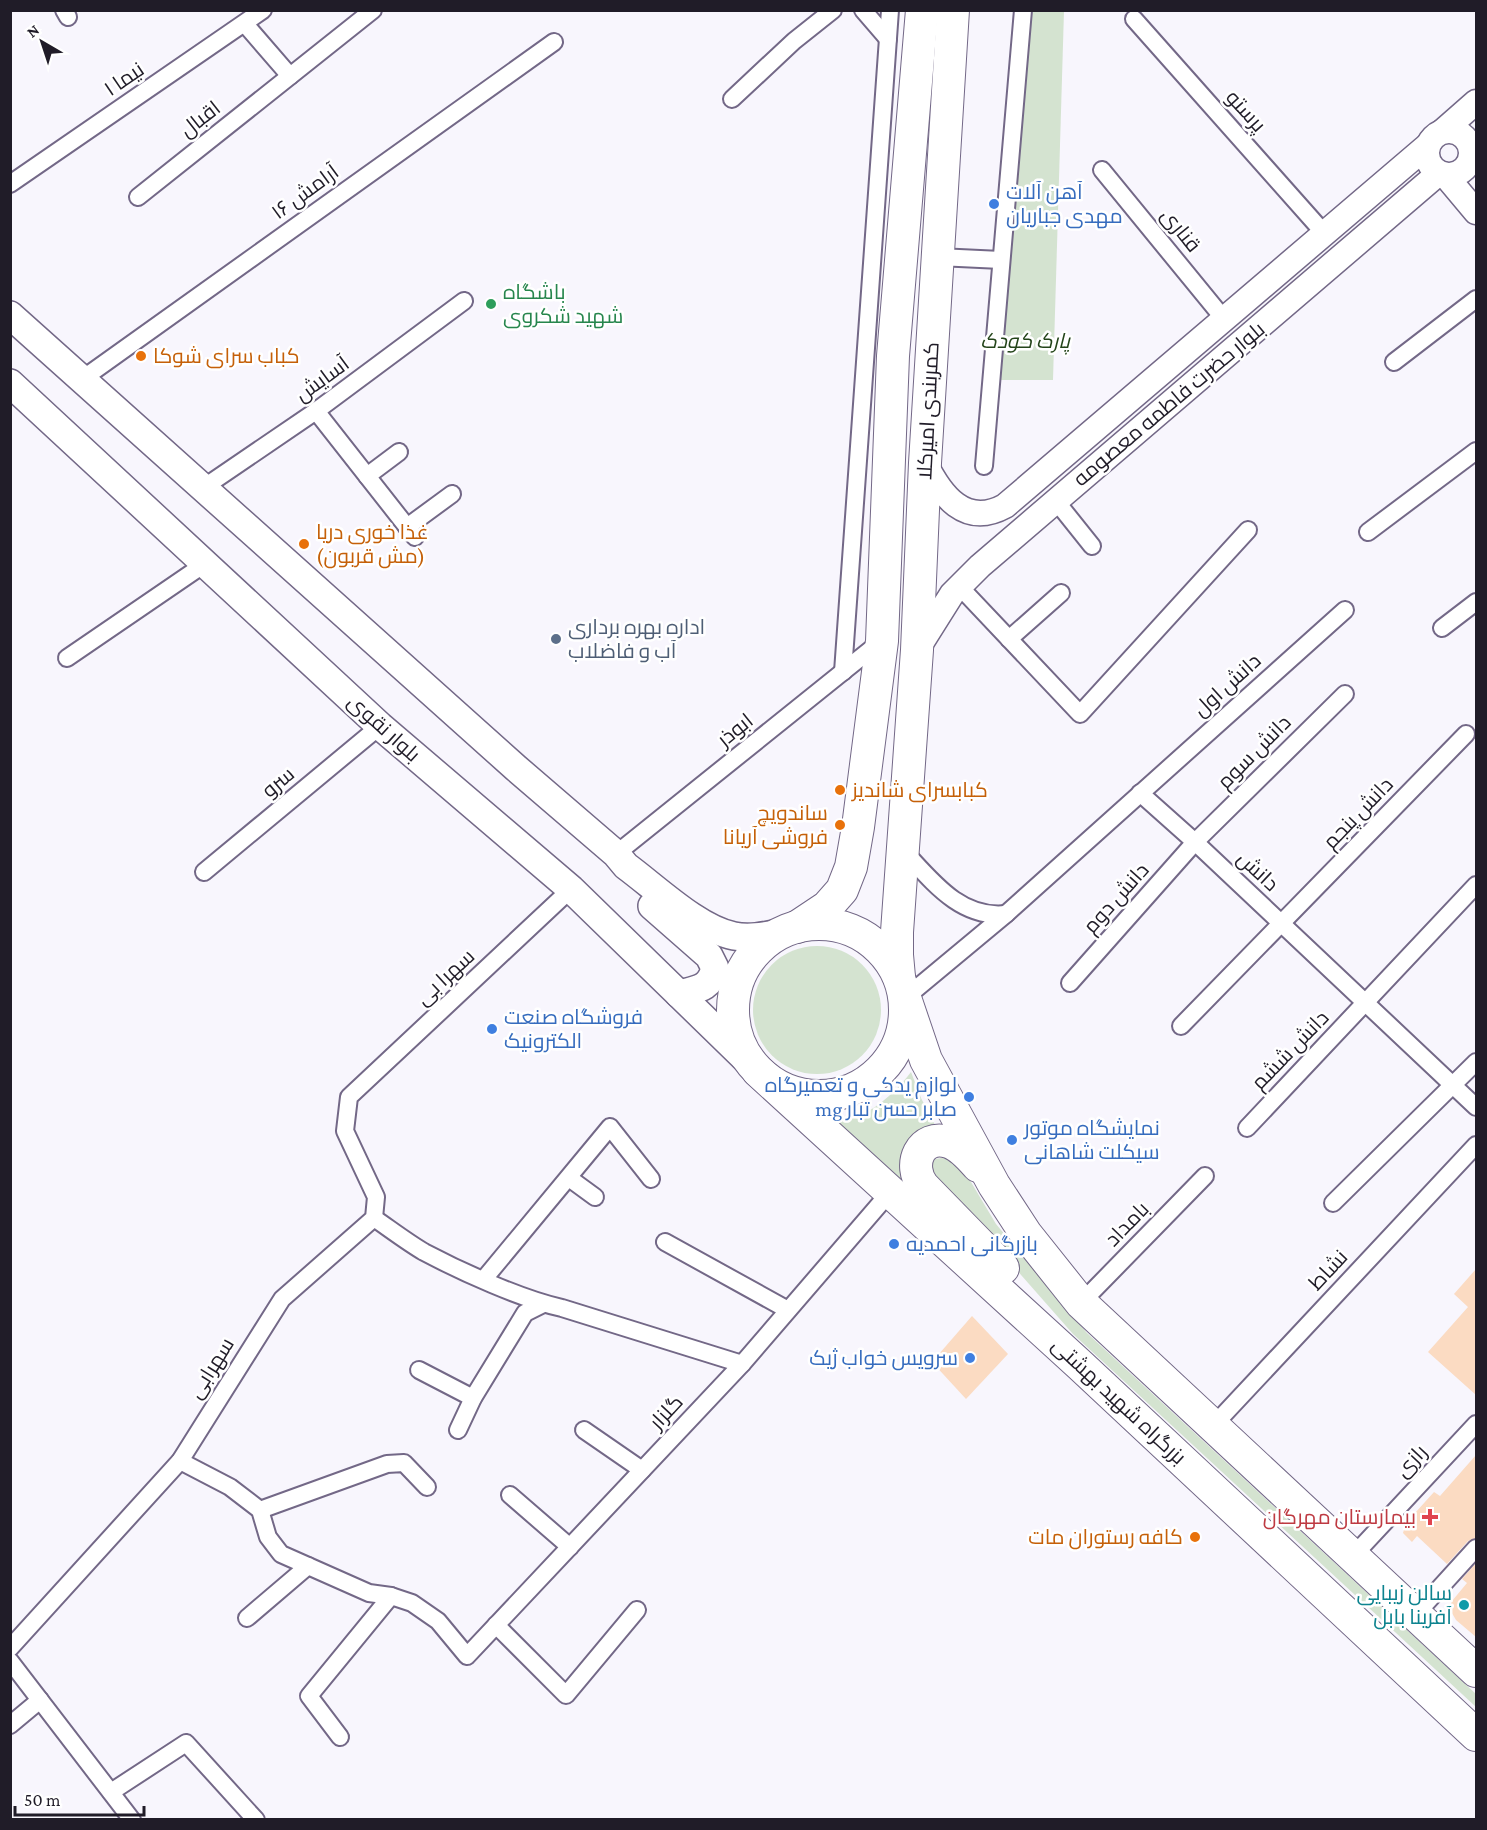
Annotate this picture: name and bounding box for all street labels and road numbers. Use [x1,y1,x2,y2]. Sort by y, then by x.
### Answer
street label: نیما ۱ [100,57,148,101]
street label: پرستو [1220,85,1271,138]
street label: اقبال [175,96,226,143]
street label: آرامش ۱۶ [267,159,344,225]
street label: قناری [1155,203,1206,257]
street label: بلوار حضرت فاطمه معصومه [1068,317,1270,491]
street label: کمربندی امیرکلا [912,341,945,481]
street label: آسایش [290,351,355,407]
street label: دانش اول [1188,648,1266,722]
street label: بلوار نقوی [342,689,425,768]
street label: ابوذر [711,708,758,752]
street label: دانش سوم [1212,710,1297,795]
street label: سرو [257,762,299,802]
street label: دانش پنجم [1318,772,1399,855]
street label: دانش [1232,846,1284,897]
street label: دانش دوم [1078,858,1155,939]
street label: سهرا بی [411,944,480,1011]
street label: دانش ششم [1246,1005,1335,1096]
street label: بامداد [1100,1197,1154,1251]
street label: نشاط [1304,1245,1352,1295]
street label: سهرابی [183,1333,240,1403]
street label: بزرگراه شهید بهشتی [1046,1333,1191,1470]
street label: گلزار [644,1390,688,1435]
street label: رازی [1390,1440,1433,1483]

